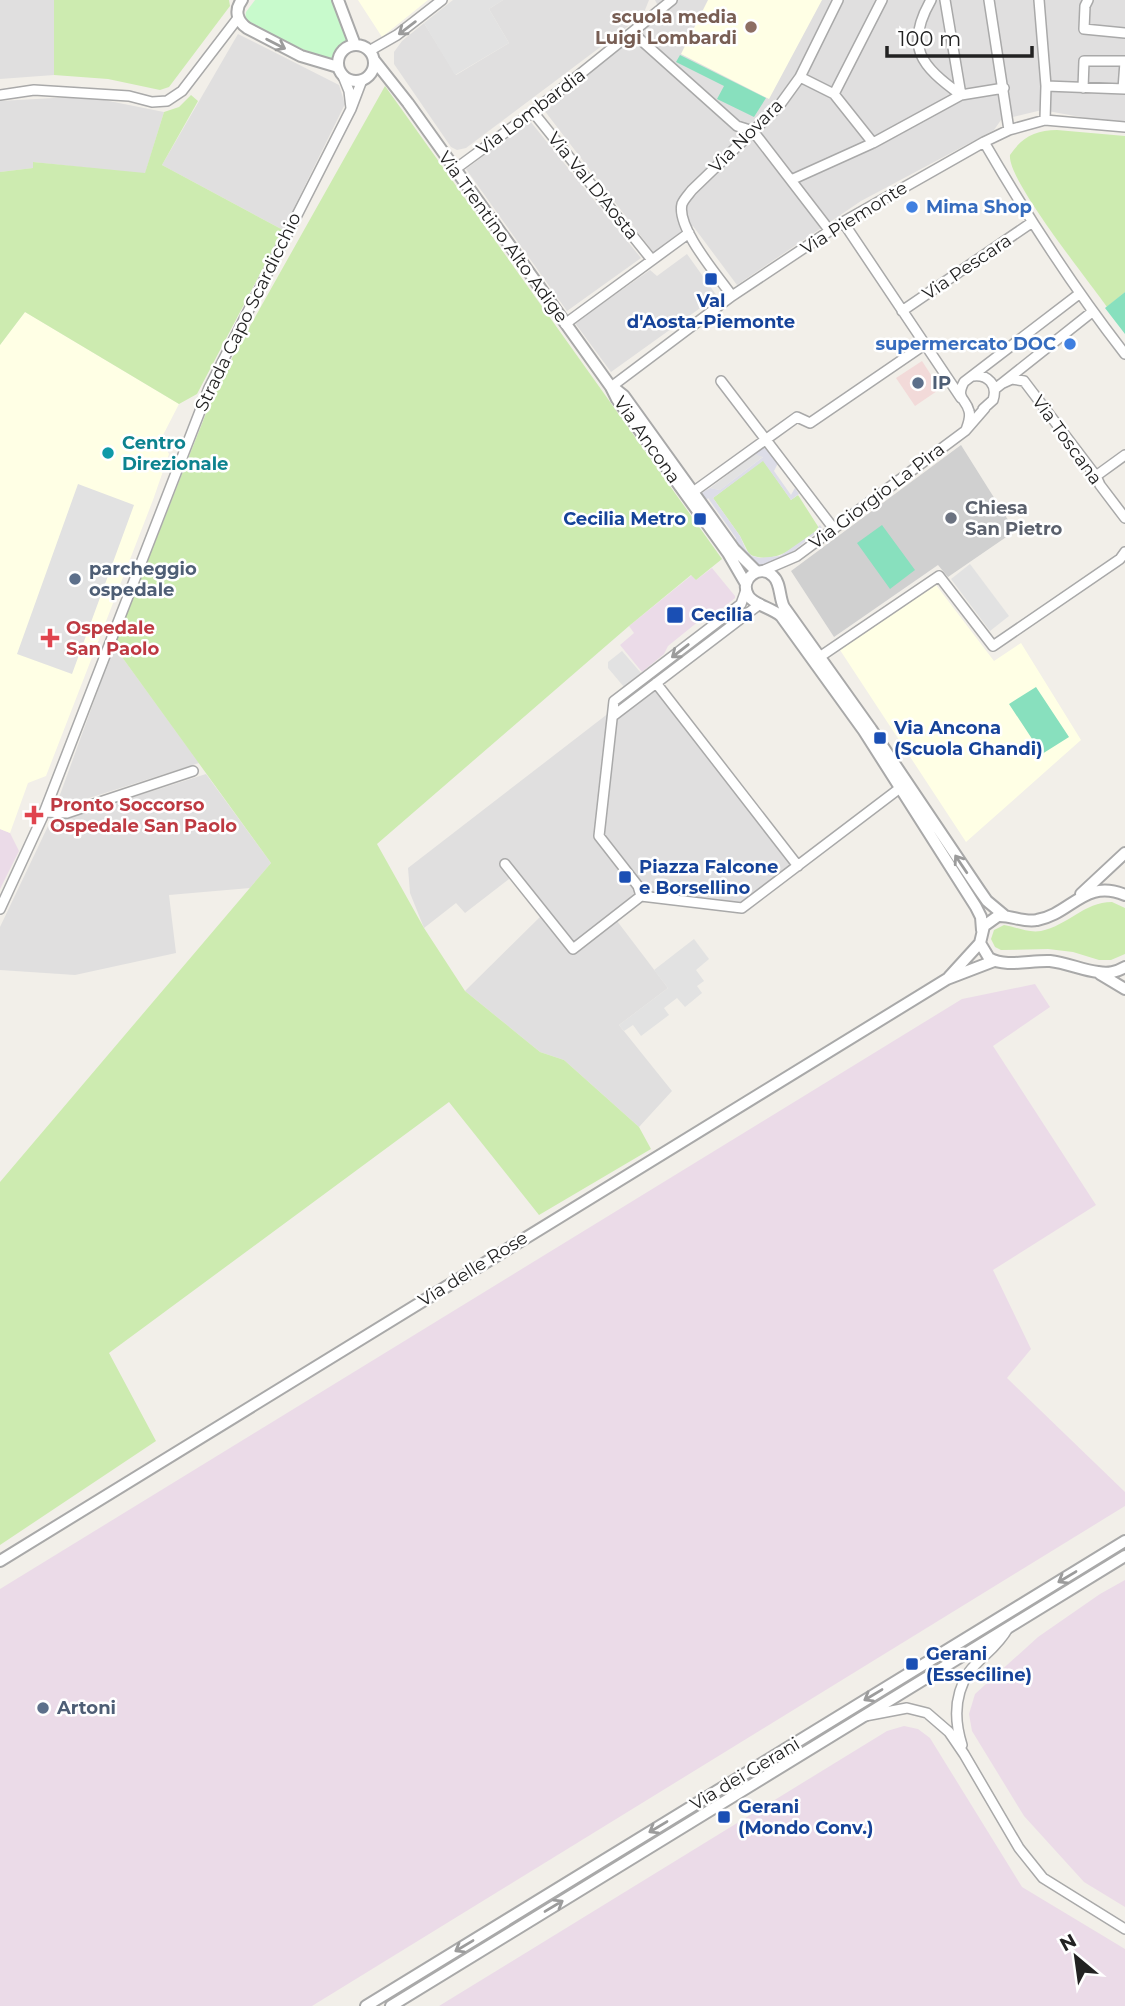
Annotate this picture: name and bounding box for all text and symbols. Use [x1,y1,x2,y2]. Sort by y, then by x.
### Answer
place label: scuola media Luigi Lombardi [595,6,737,49]
scale bar [887,14,1032,58]
marker: scuola media Luigi Lombardi [743,19,759,35]
one-way arrow [398,20,417,35]
text: 100 m [898,26,961,51]
one-way arrow [266,37,286,51]
street label: Via Lombardia [472,64,590,160]
street label: Via Novara [705,95,787,177]
street label: Via Val D'Aosta [543,128,643,244]
street label: Via Trentino Alto Adige [433,147,573,327]
street label: Via Piemonte [797,176,911,260]
place label: Mima Shop [926,196,1032,218]
marker: Mima Shop [904,199,920,215]
street label: Strada Capo Scardicchio [190,209,306,415]
street label: Via Pescara [918,229,1016,305]
marker: Val d'Aosta-Piemonte [703,271,719,287]
place label: Val d'Aosta-Piemonte [627,290,795,333]
place label: supermercato DOC [875,333,1056,355]
marker: supermercato DOC [1062,336,1078,352]
place label: IP [932,372,951,394]
marker: IP [910,375,926,391]
street label: Via Toscana [1027,391,1107,489]
street label: Via Ancona [609,392,685,488]
place label: Centro Direzionale [122,432,228,475]
street label: Via Giorgio La Pira [805,438,949,554]
marker: Centro Direzionale [100,445,116,461]
place label: Chiesa San Pietro [965,497,1063,540]
place label: Cecilia Metro [563,508,686,530]
marker: Chiesa San Pietro [943,510,959,526]
marker: Cecilia Metro [692,511,708,527]
place label: parcheggio ospedale [89,558,197,601]
marker: parcheggio ospedale [67,571,83,587]
place label: Cecilia [691,604,753,626]
marker: Cecilia [665,605,685,625]
place label: Ospedale San Paolo [66,617,159,660]
marker: Ospedale San Paolo [40,628,60,648]
one-way arrow [671,643,689,658]
place label: Via Ancona (Scuola Ghandi) [893,717,1043,760]
marker: Via Ancona (Scuola Ghandi) [872,730,888,746]
place label: Pronto Soccorso Ospedale San Paolo [50,794,237,837]
marker: Pronto Soccorso Ospedale San Paolo [24,805,44,825]
one-way arrow [954,855,969,874]
place label: Piazza Falcone e Borsellino [639,856,778,899]
marker: Piazza Falcone e Borsellino [617,869,633,885]
street label: Via delle Rose [414,1227,532,1311]
one-way arrow [1057,1570,1077,1584]
place label: Gerani (Esseciline) [926,1643,1032,1686]
marker: Gerani (Esseciline) [904,1656,920,1672]
one-way arrow [863,1689,883,1703]
place label: Artoni [56,1697,116,1719]
marker: Artoni [35,1700,51,1716]
street label: Via dei Gerani [686,1733,804,1815]
place label: Gerani (Mondo Conv.) [738,1796,873,1839]
marker: Gerani (Mondo Conv.) [716,1809,732,1825]
one-way arrow [648,1820,668,1834]
one-way arrow [543,1899,563,1913]
north arrow [1041,1922,1111,1992]
text: N [1056,1929,1080,1956]
one-way arrow [454,1939,474,1953]

